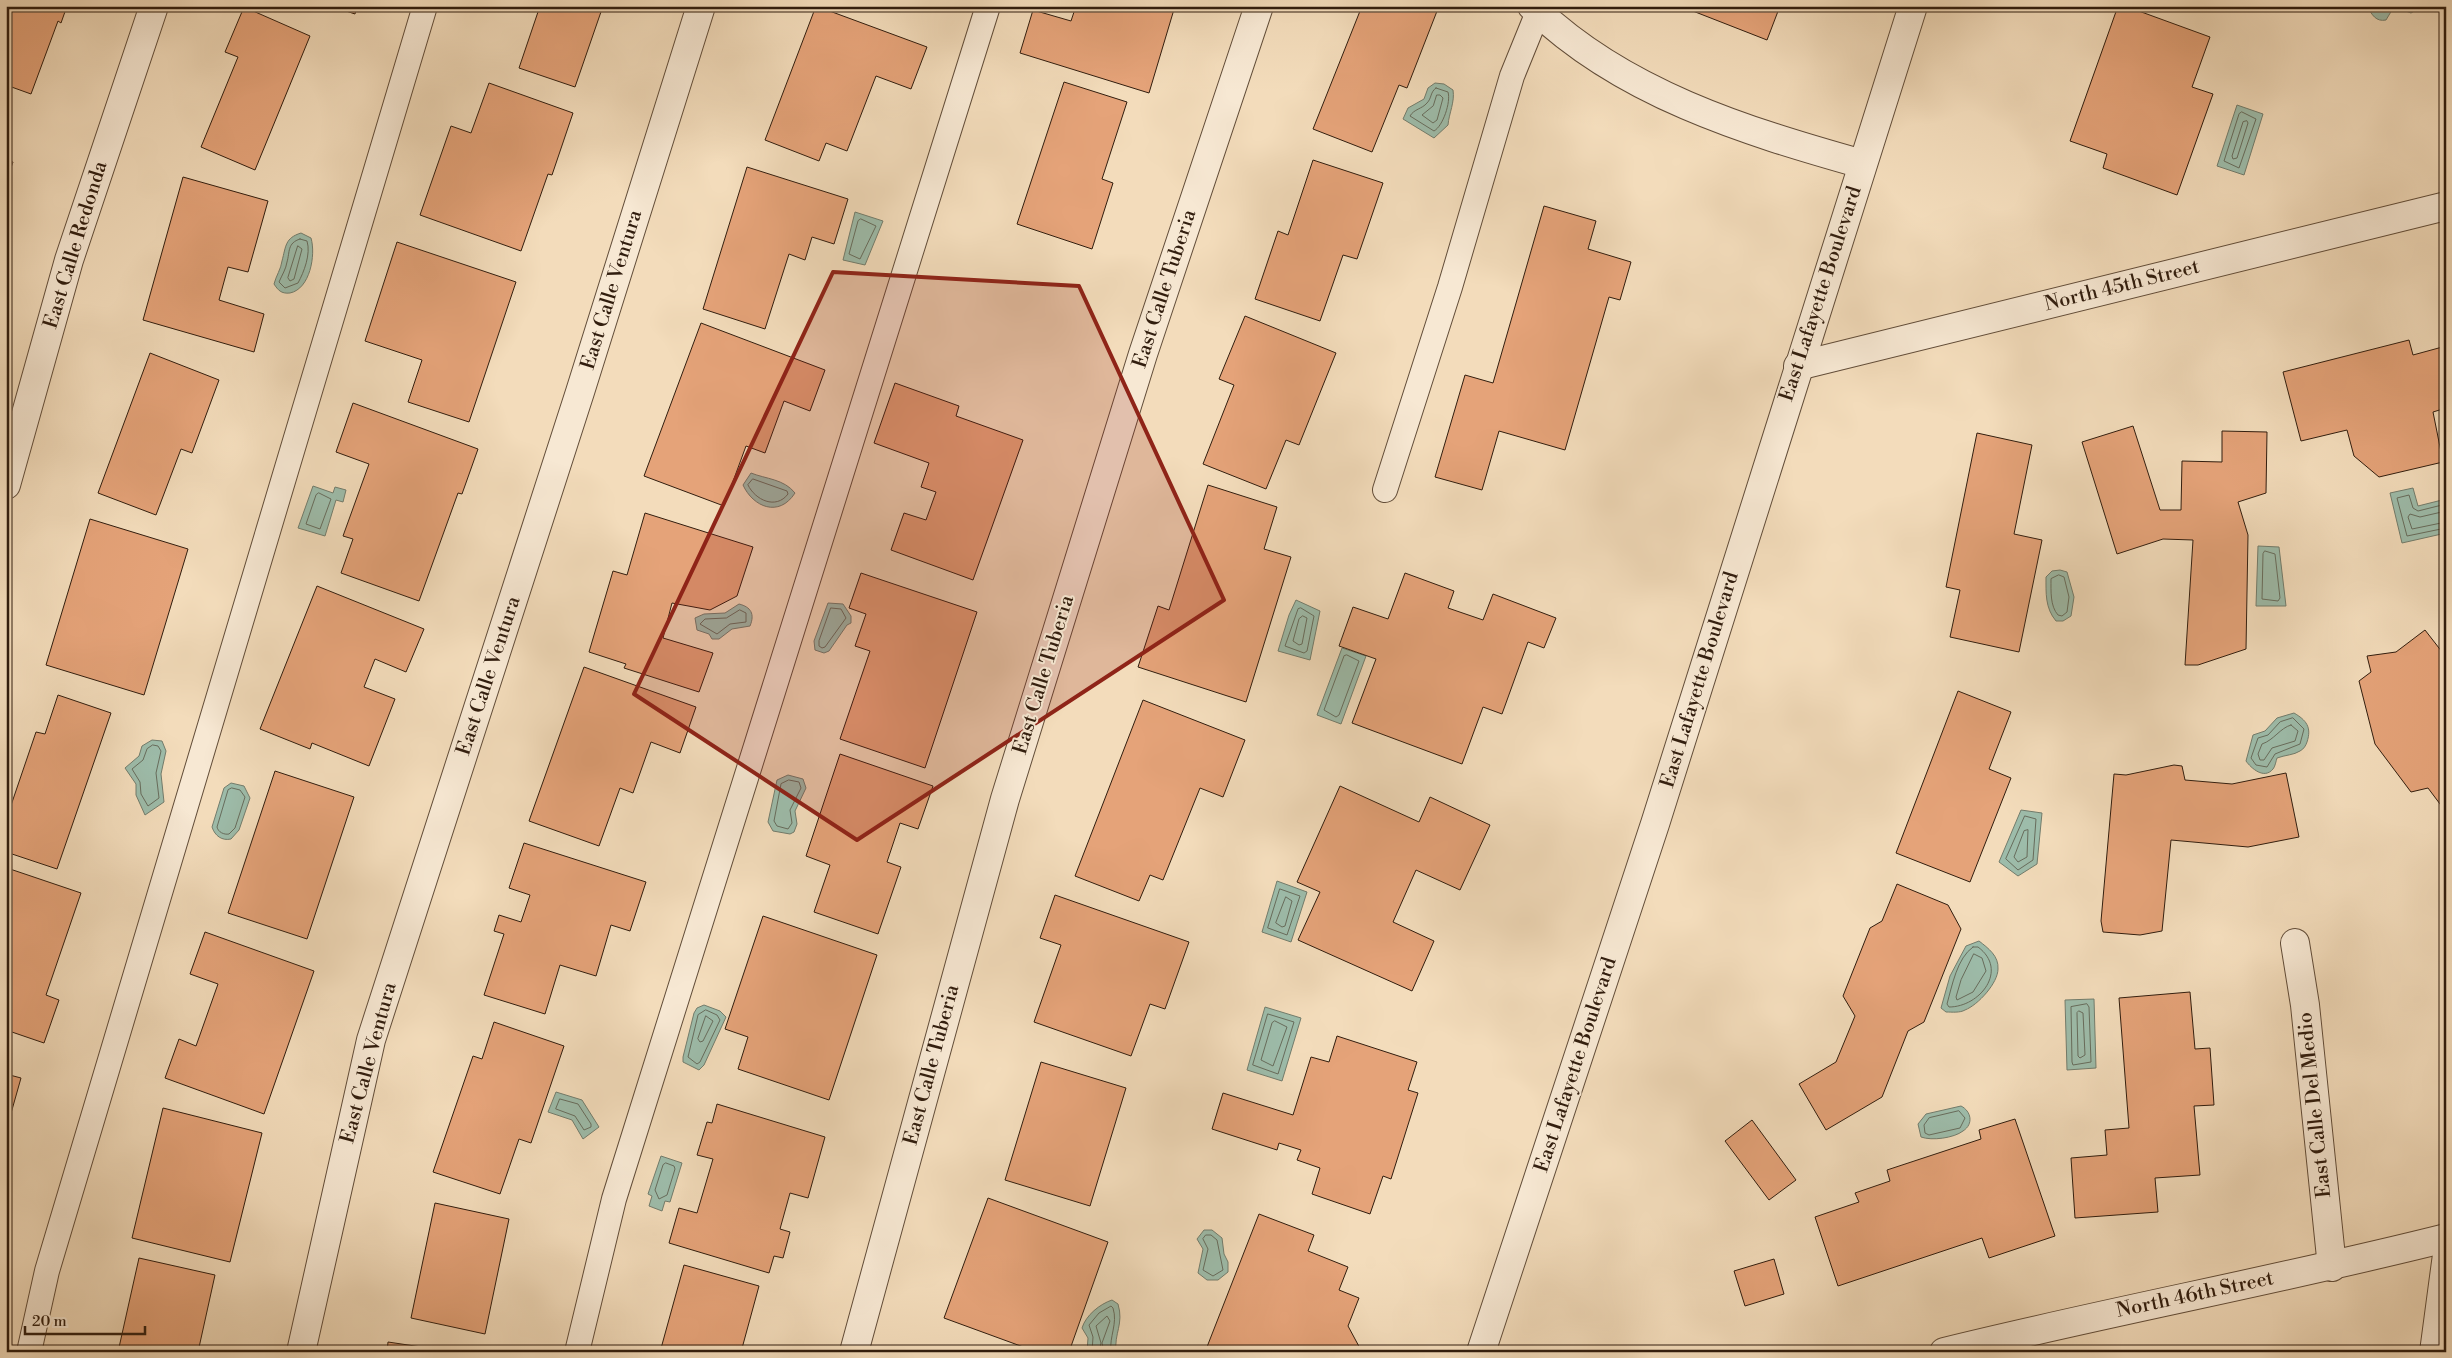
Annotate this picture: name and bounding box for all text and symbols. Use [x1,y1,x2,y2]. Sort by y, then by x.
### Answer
street label: East Calle Redonda [39,157,114,332]
street label: East Lafayette Boulevard [1774,183,1868,405]
street label: East Calle Ventura [576,206,648,373]
street label: East Calle Tuberia [1128,206,1203,371]
street label: North 45th Street [2042,255,2202,317]
street label: East Lafayette Boulevard [1655,568,1745,791]
street label: East Calle Ventura [451,592,527,759]
street label: East Calle Tuberia [1008,592,1080,758]
street label: East Lafayette Boulevard [1529,954,1623,1176]
street label: East Calle Ventura [335,979,403,1146]
street label: East Calle Tuberia [899,981,966,1148]
street label: East Calle Del Medio [2293,1011,2337,1199]
street label: North 46th Street [2114,1266,2276,1324]
scale bar [25,1303,145,1335]
text: 20 m [32,1312,67,1331]

